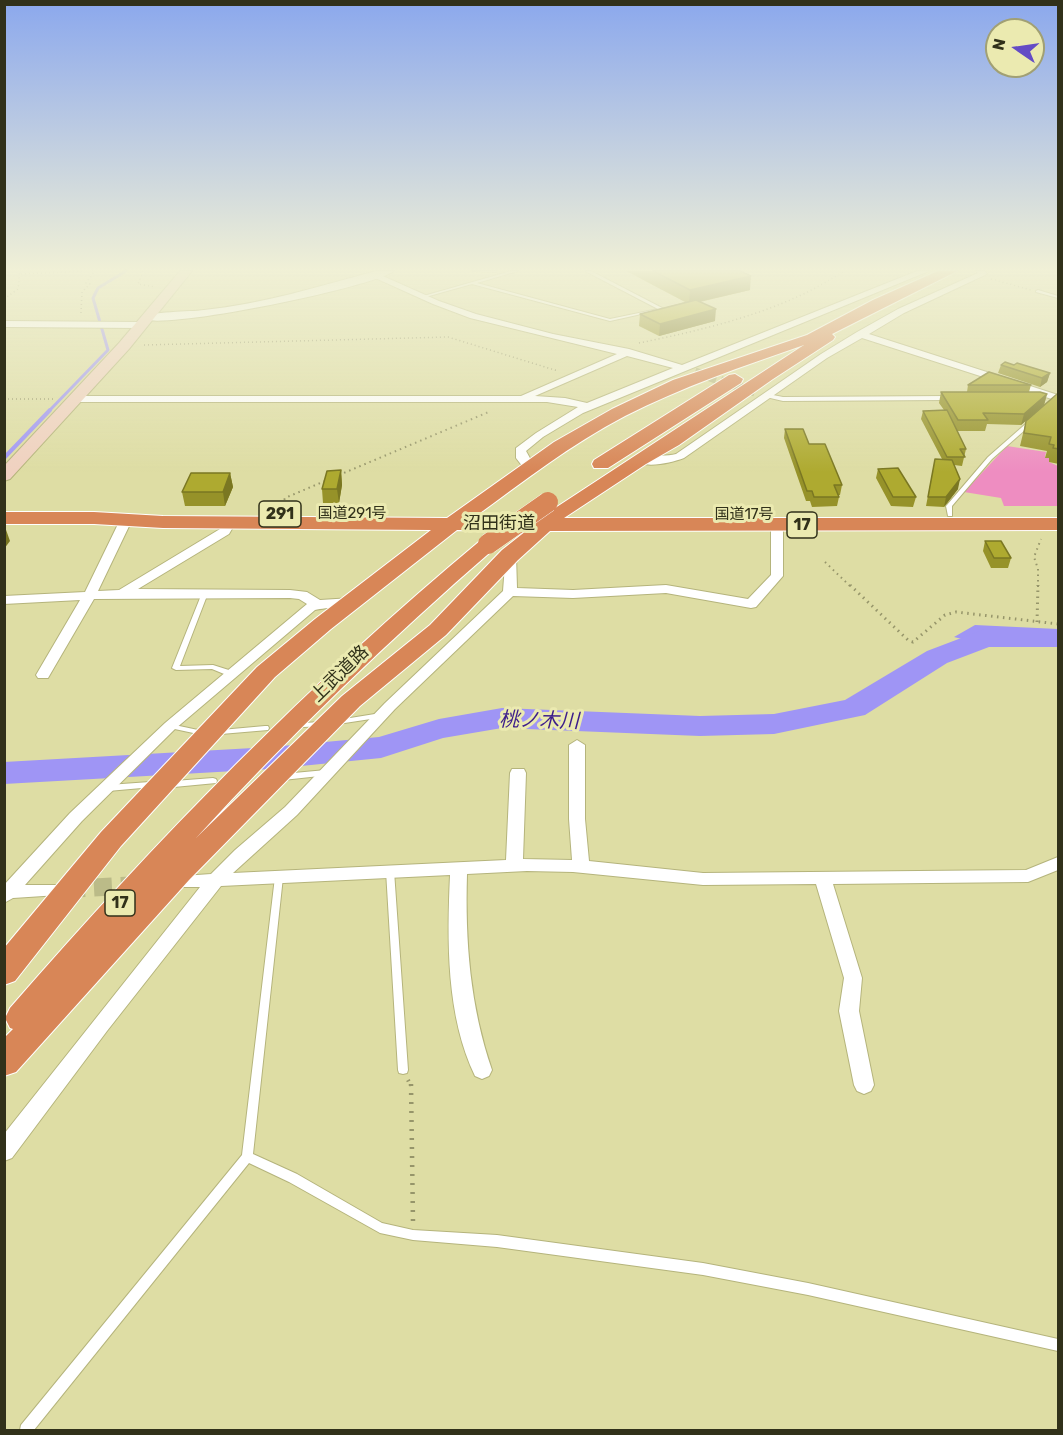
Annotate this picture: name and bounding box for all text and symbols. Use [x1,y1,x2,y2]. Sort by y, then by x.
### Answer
north arrow [985,18,1045,78]
text: N [988,37,1009,52]
road number: 291 [259,501,301,527]
street label: 国道291号 [317,505,387,523]
street label: 国道17号 [714,506,774,524]
road number: 17 [787,512,817,538]
street label: 沼田街道 [463,513,535,535]
street label: 上武道路 [307,641,373,707]
water label: 桃ノ木川 [499,708,579,734]
road number: 17 [105,890,135,916]

